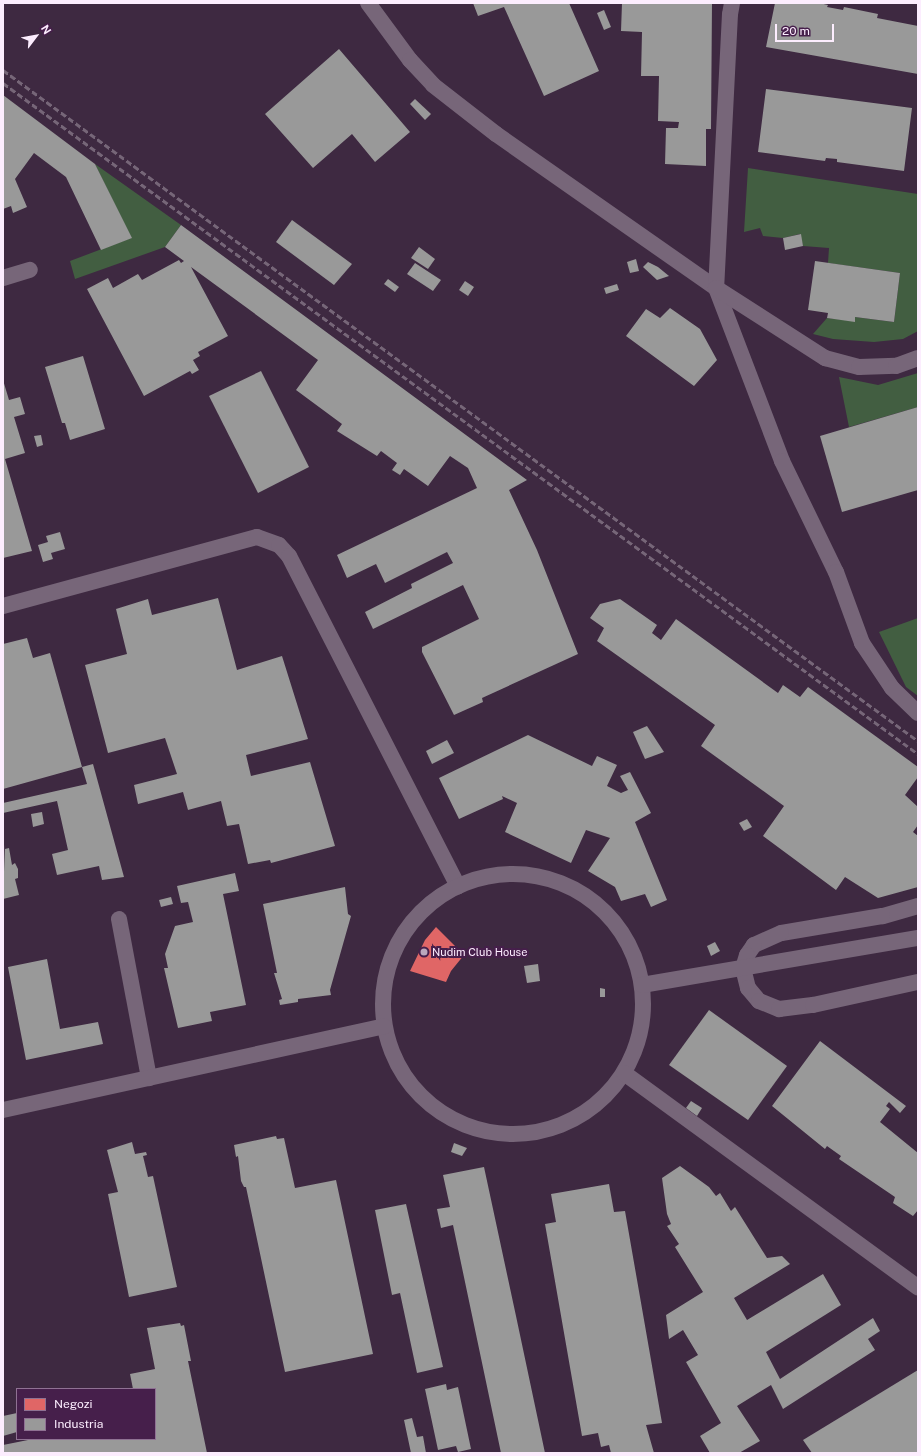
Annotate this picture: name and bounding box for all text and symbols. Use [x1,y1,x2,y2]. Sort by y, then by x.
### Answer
north arrow [16,16,56,56]
scale bar [777,16,836,42]
text: N [39,23,54,36]
text: 20 m [782,24,810,38]
place label: Nudim Club House [432,945,527,959]
marker: Nudim Club House [419,947,429,957]
legend [16,1388,156,1440]
text: Negozi [54,1397,92,1411]
text: Industria [54,1417,103,1431]

